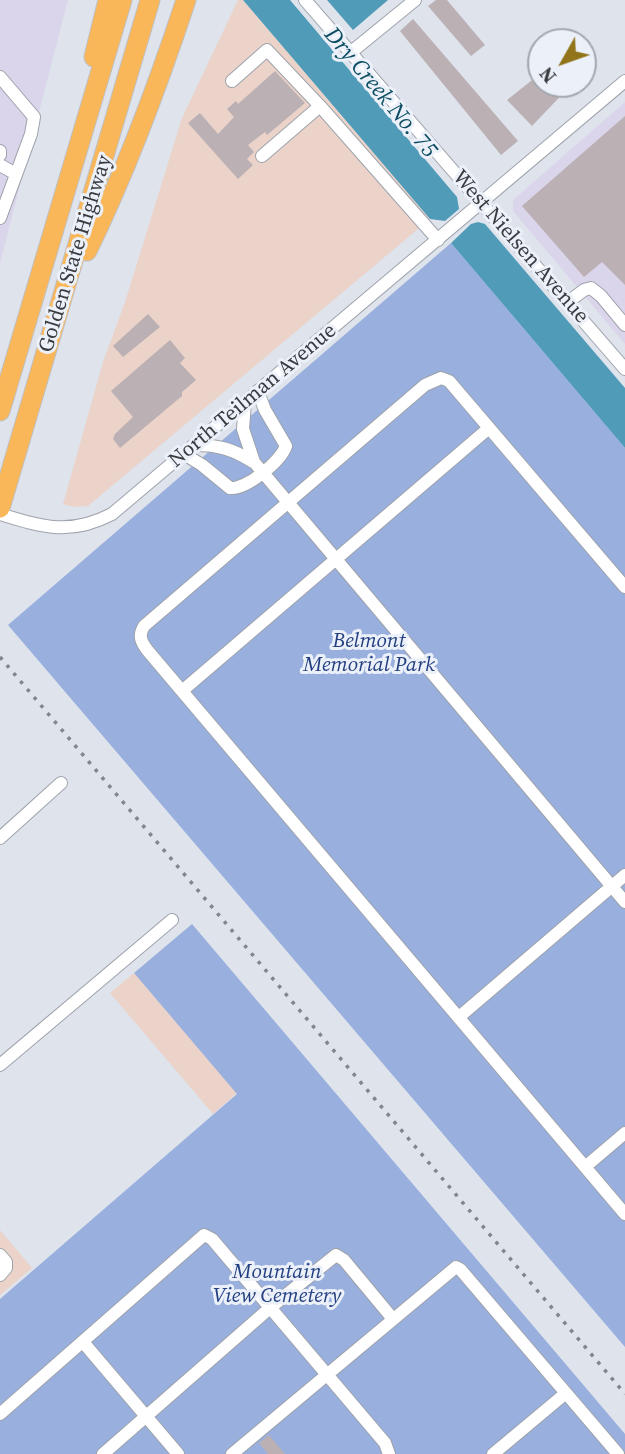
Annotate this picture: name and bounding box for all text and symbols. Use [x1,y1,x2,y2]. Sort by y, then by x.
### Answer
water label: Dry Creek No. 75 [317,22,443,164]
north arrow [527,28,597,98]
text: N [533,62,562,89]
street label: Golden State Highway [34,152,118,356]
street label: West Nielsen Avenue [446,165,594,329]
street label: North Teilman Avenue [164,319,342,473]
park label: Belmont Memorial Park [303,629,435,679]
park label: Mountain View Cemetery [213,1260,341,1310]

